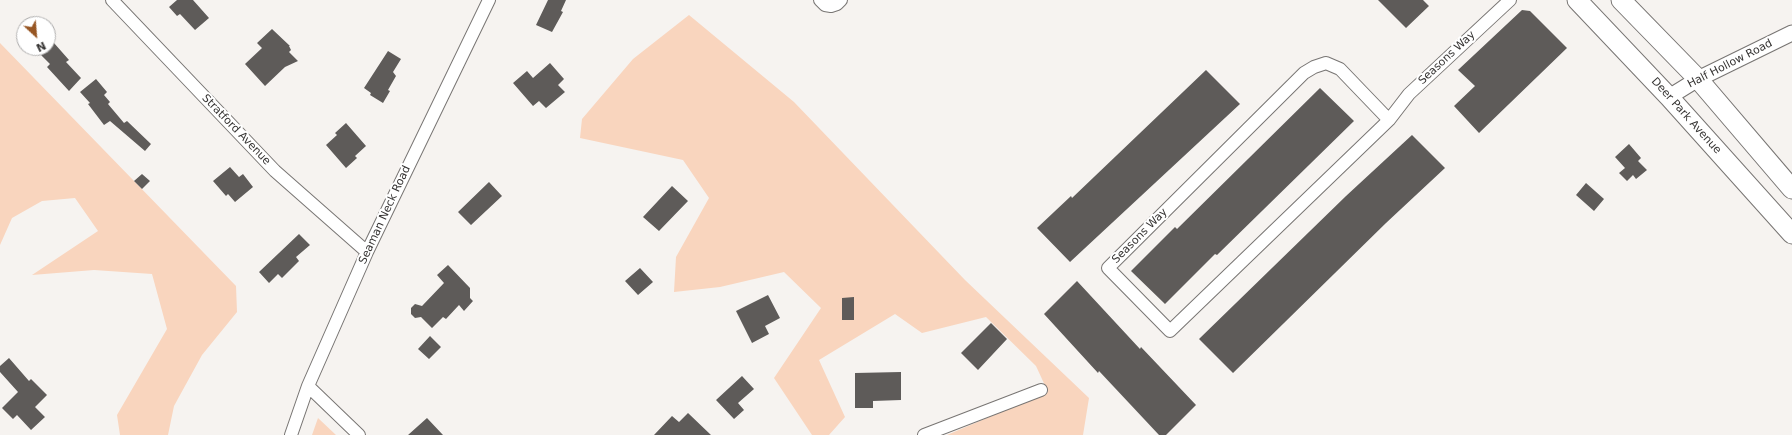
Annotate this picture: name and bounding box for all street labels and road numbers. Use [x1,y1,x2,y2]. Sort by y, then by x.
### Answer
street label: Seasons Way [1416,28,1478,88]
street label: Half Hollow Road [1685,37,1775,91]
street label: Deer Park Avenue [1648,75,1724,157]
street label: Stratford Avenue [199,92,273,168]
street label: Seaman Neck Road [356,164,414,266]
street label: Seasons Way [1110,206,1170,266]

